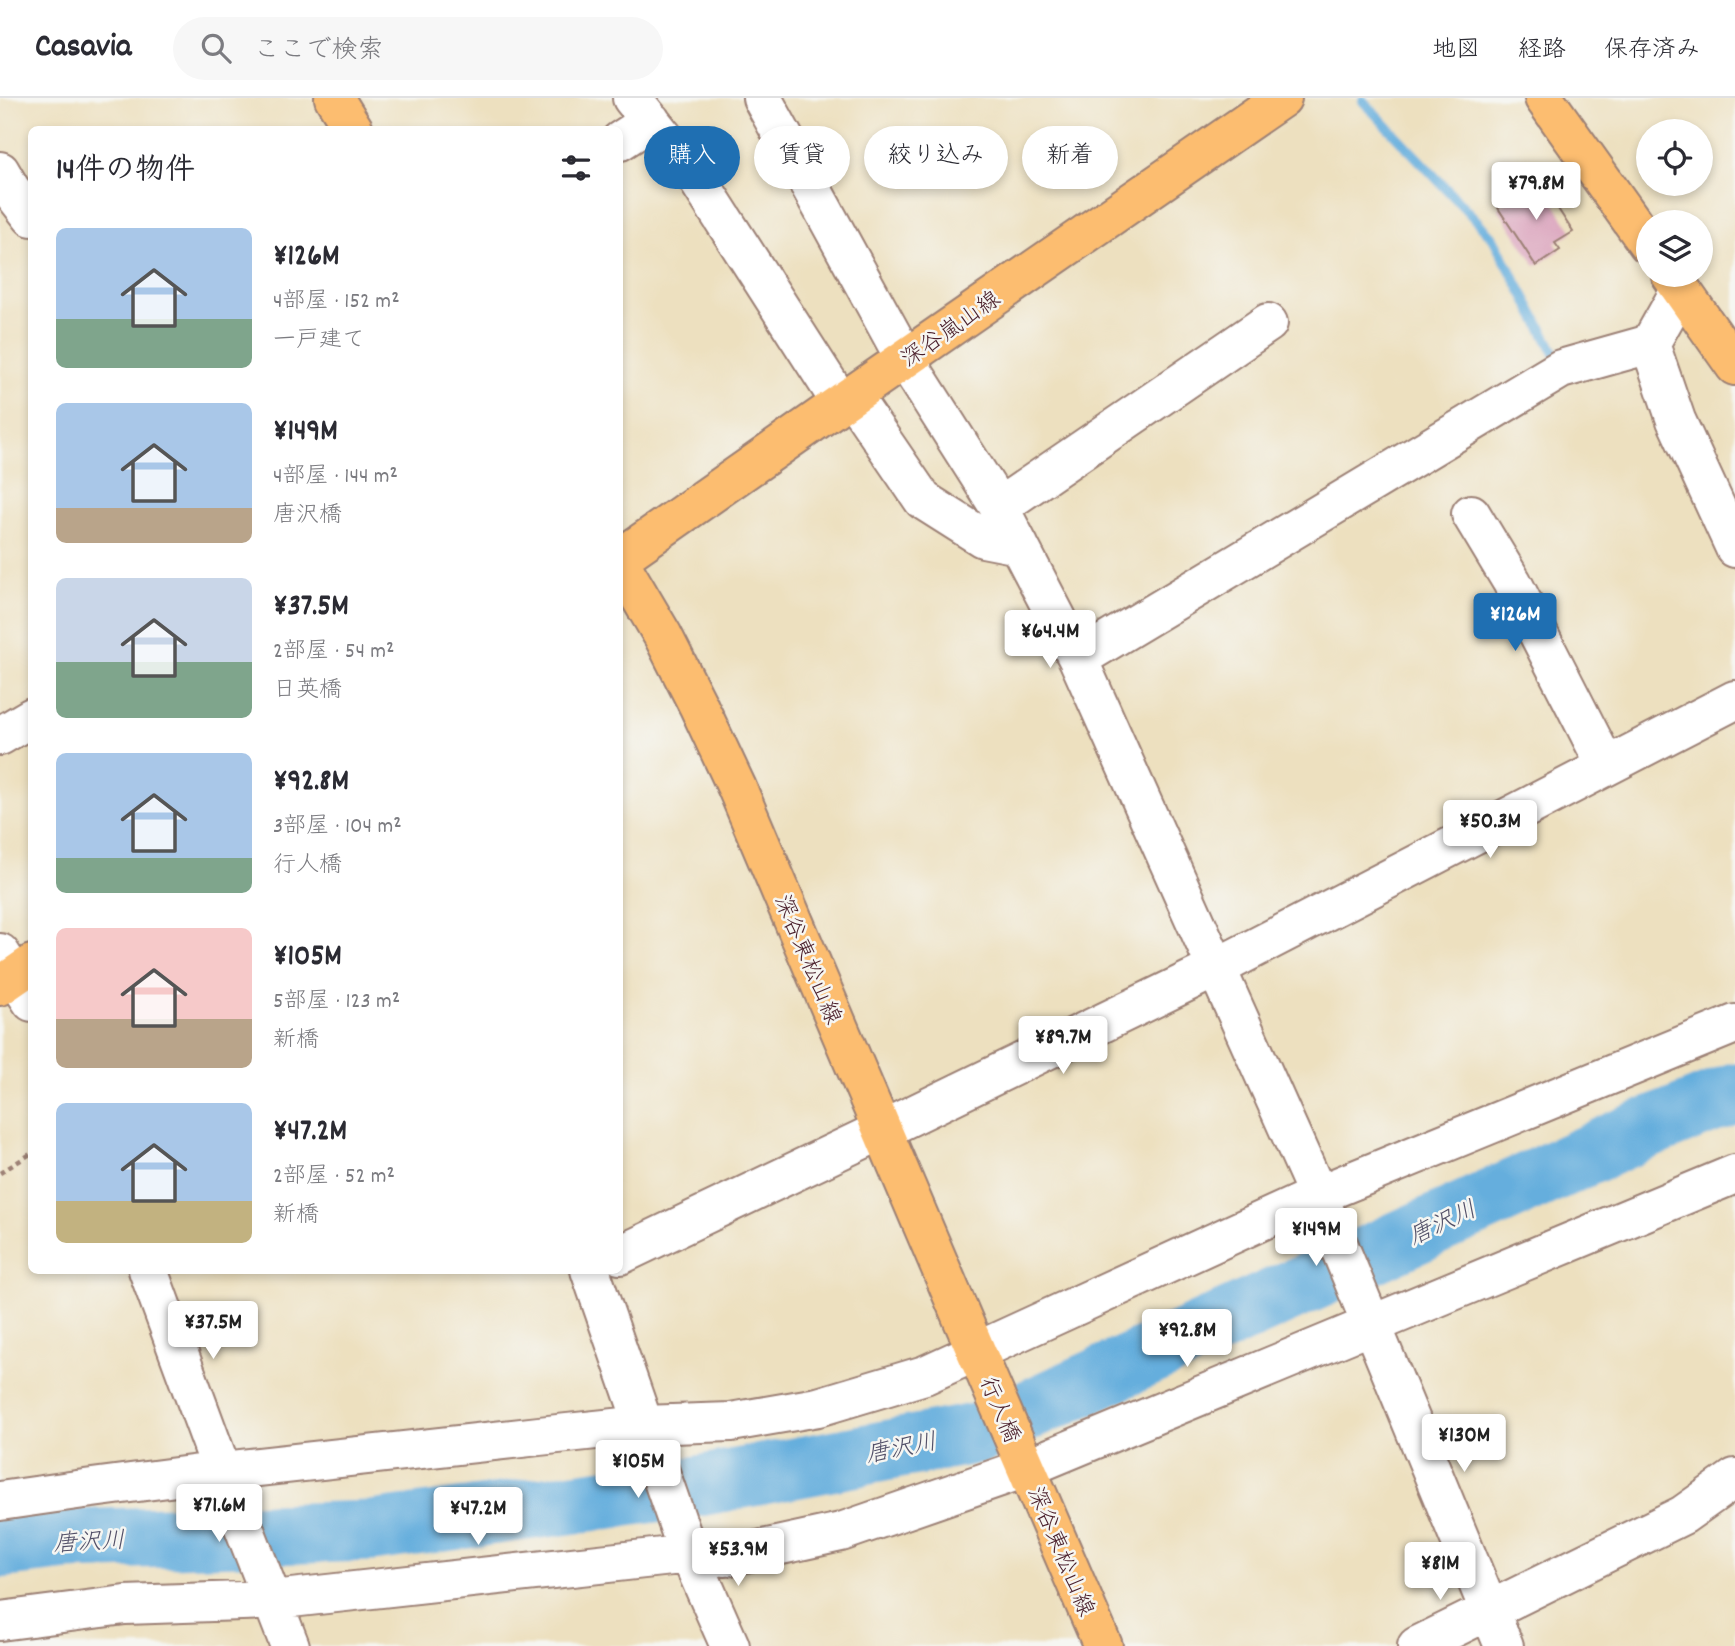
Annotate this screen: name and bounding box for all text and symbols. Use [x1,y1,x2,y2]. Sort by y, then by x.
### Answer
search box [173,17,663,80]
text: Casavia [35,25,131,72]
icon: search [197,29,235,67]
text: ここで検索 [253,33,383,70]
text: 地図 [1432,34,1480,68]
text: 経路 [1518,34,1566,68]
text: 保存済み [1604,34,1700,68]
map controls [1636,119,1713,287]
button: locate [1636,119,1713,196]
chip: 購入 [644,126,740,189]
chip: 賃貸 [754,126,850,189]
chip: 絞り込み [864,126,1008,189]
chip: 新着 [1022,126,1118,189]
icon: filters [557,149,595,187]
text: 14件の物件 [56,151,195,194]
pin: ¥79.8M [1479,162,1593,222]
text: ¥79.8M [1508,168,1565,201]
button: layers [1636,210,1713,287]
text: ¥126M [273,237,339,280]
icon: home [112,256,196,340]
street label: 深谷嵐山線 [895,284,1009,377]
text: 4部屋 · 152 m² [273,286,400,319]
text: 一戸建て [273,325,365,358]
text: ¥149M [273,412,338,455]
icon: home [112,431,196,515]
text: 4部屋 · 144 m² [273,461,398,494]
text: 唐沢橋 [273,500,342,533]
text: ¥37.5M [273,587,349,630]
pin: ¥126M [1466,594,1564,653]
text: ¥126M [1490,599,1540,632]
icon: home [112,606,196,690]
pin: ¥64.4M [993,610,1107,670]
text: ¥64.4M [1021,616,1079,649]
text: 2部屋 · 54 m² [273,636,395,669]
text: 日英橋 [273,675,342,708]
text: ¥92.8M [273,762,349,805]
icon: home [112,781,196,865]
pin: ¥50.3M [1433,800,1547,860]
text: ¥50.3M [1459,806,1521,839]
text: 3部屋 · 104 m² [273,811,402,844]
text: 行人橋 [273,850,342,883]
street label: 深谷東松山線 [764,890,848,1030]
text: ¥105M [273,937,342,980]
icon: home [112,956,196,1040]
text: 5部屋 · 123 m² [273,986,400,1019]
pin: ¥89.7M [1006,1016,1120,1076]
text: ¥89.7M [1035,1022,1092,1055]
text: 新橋 [273,1025,319,1058]
text: ¥47.2M [273,1112,347,1155]
icon: home [112,1131,196,1215]
text: 2部屋 · 52 m² [273,1161,395,1194]
water label: 唐沢川 [1403,1194,1483,1255]
text: 新橋 [273,1200,319,1233]
pin: ¥149M [1267,1208,1365,1268]
text: ¥149M [1291,1214,1341,1247]
pin: ¥37.5M [156,1302,270,1361]
text: ¥37.5M [184,1307,242,1340]
pin: ¥92.8M [1130,1310,1244,1369]
text: ¥92.8M [1158,1315,1216,1348]
street label: 行人橋 [969,1372,1026,1449]
pin: ¥130M [1415,1414,1513,1474]
text: ¥130M [1438,1420,1490,1453]
water label: 唐沢川 [863,1426,940,1474]
pin: ¥105M [589,1440,687,1500]
text: ¥105M [612,1446,664,1479]
street label: 深谷東松山線 [1017,1482,1101,1622]
pin: ¥71.6M [162,1484,276,1544]
pin: ¥47.2M [421,1488,535,1547]
text: ¥71.6M [192,1490,246,1523]
text: ¥47.2M [450,1493,506,1526]
water label: 唐沢川 [52,1525,126,1563]
pin: ¥53.9M [681,1528,795,1588]
text: ¥53.9M [708,1534,768,1567]
pin: ¥81M [1399,1542,1481,1602]
text: ¥81M [1421,1548,1459,1581]

